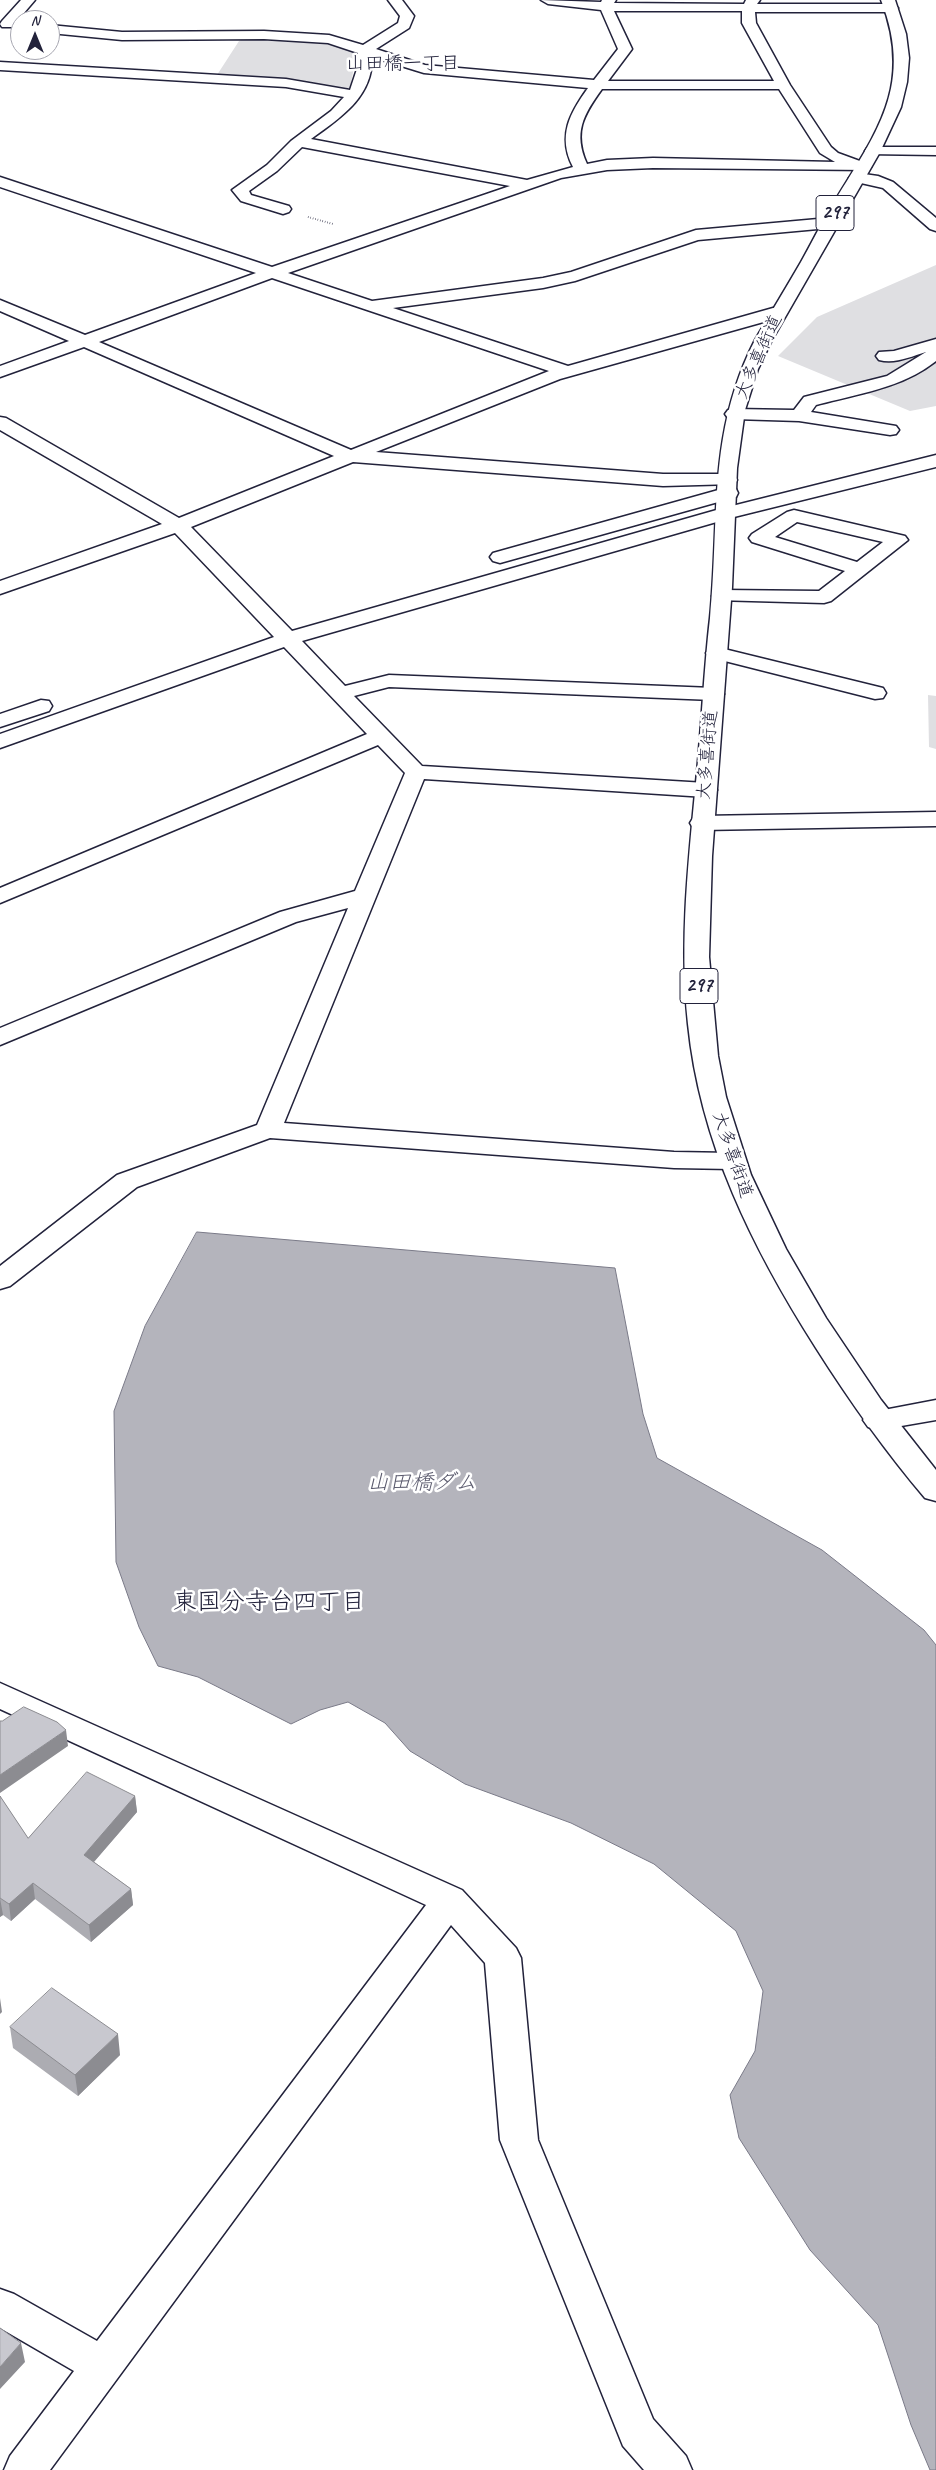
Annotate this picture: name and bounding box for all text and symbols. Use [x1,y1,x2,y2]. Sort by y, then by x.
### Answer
north arrow [10,10,60,60]
text: N [31,12,39,29]
district label: 山田橋一丁目 [346,53,460,75]
road number: 297 [816,196,854,230]
street label: 大多喜街道 [731,311,787,403]
street label: 大多喜街道 [693,709,723,801]
road number: 297 [680,968,718,1004]
street label: 大多喜街道 [707,1109,757,1201]
water label: 山田橋ダム [367,1470,477,1496]
district label: 東国分寺台四丁目 [173,1589,365,1617]

